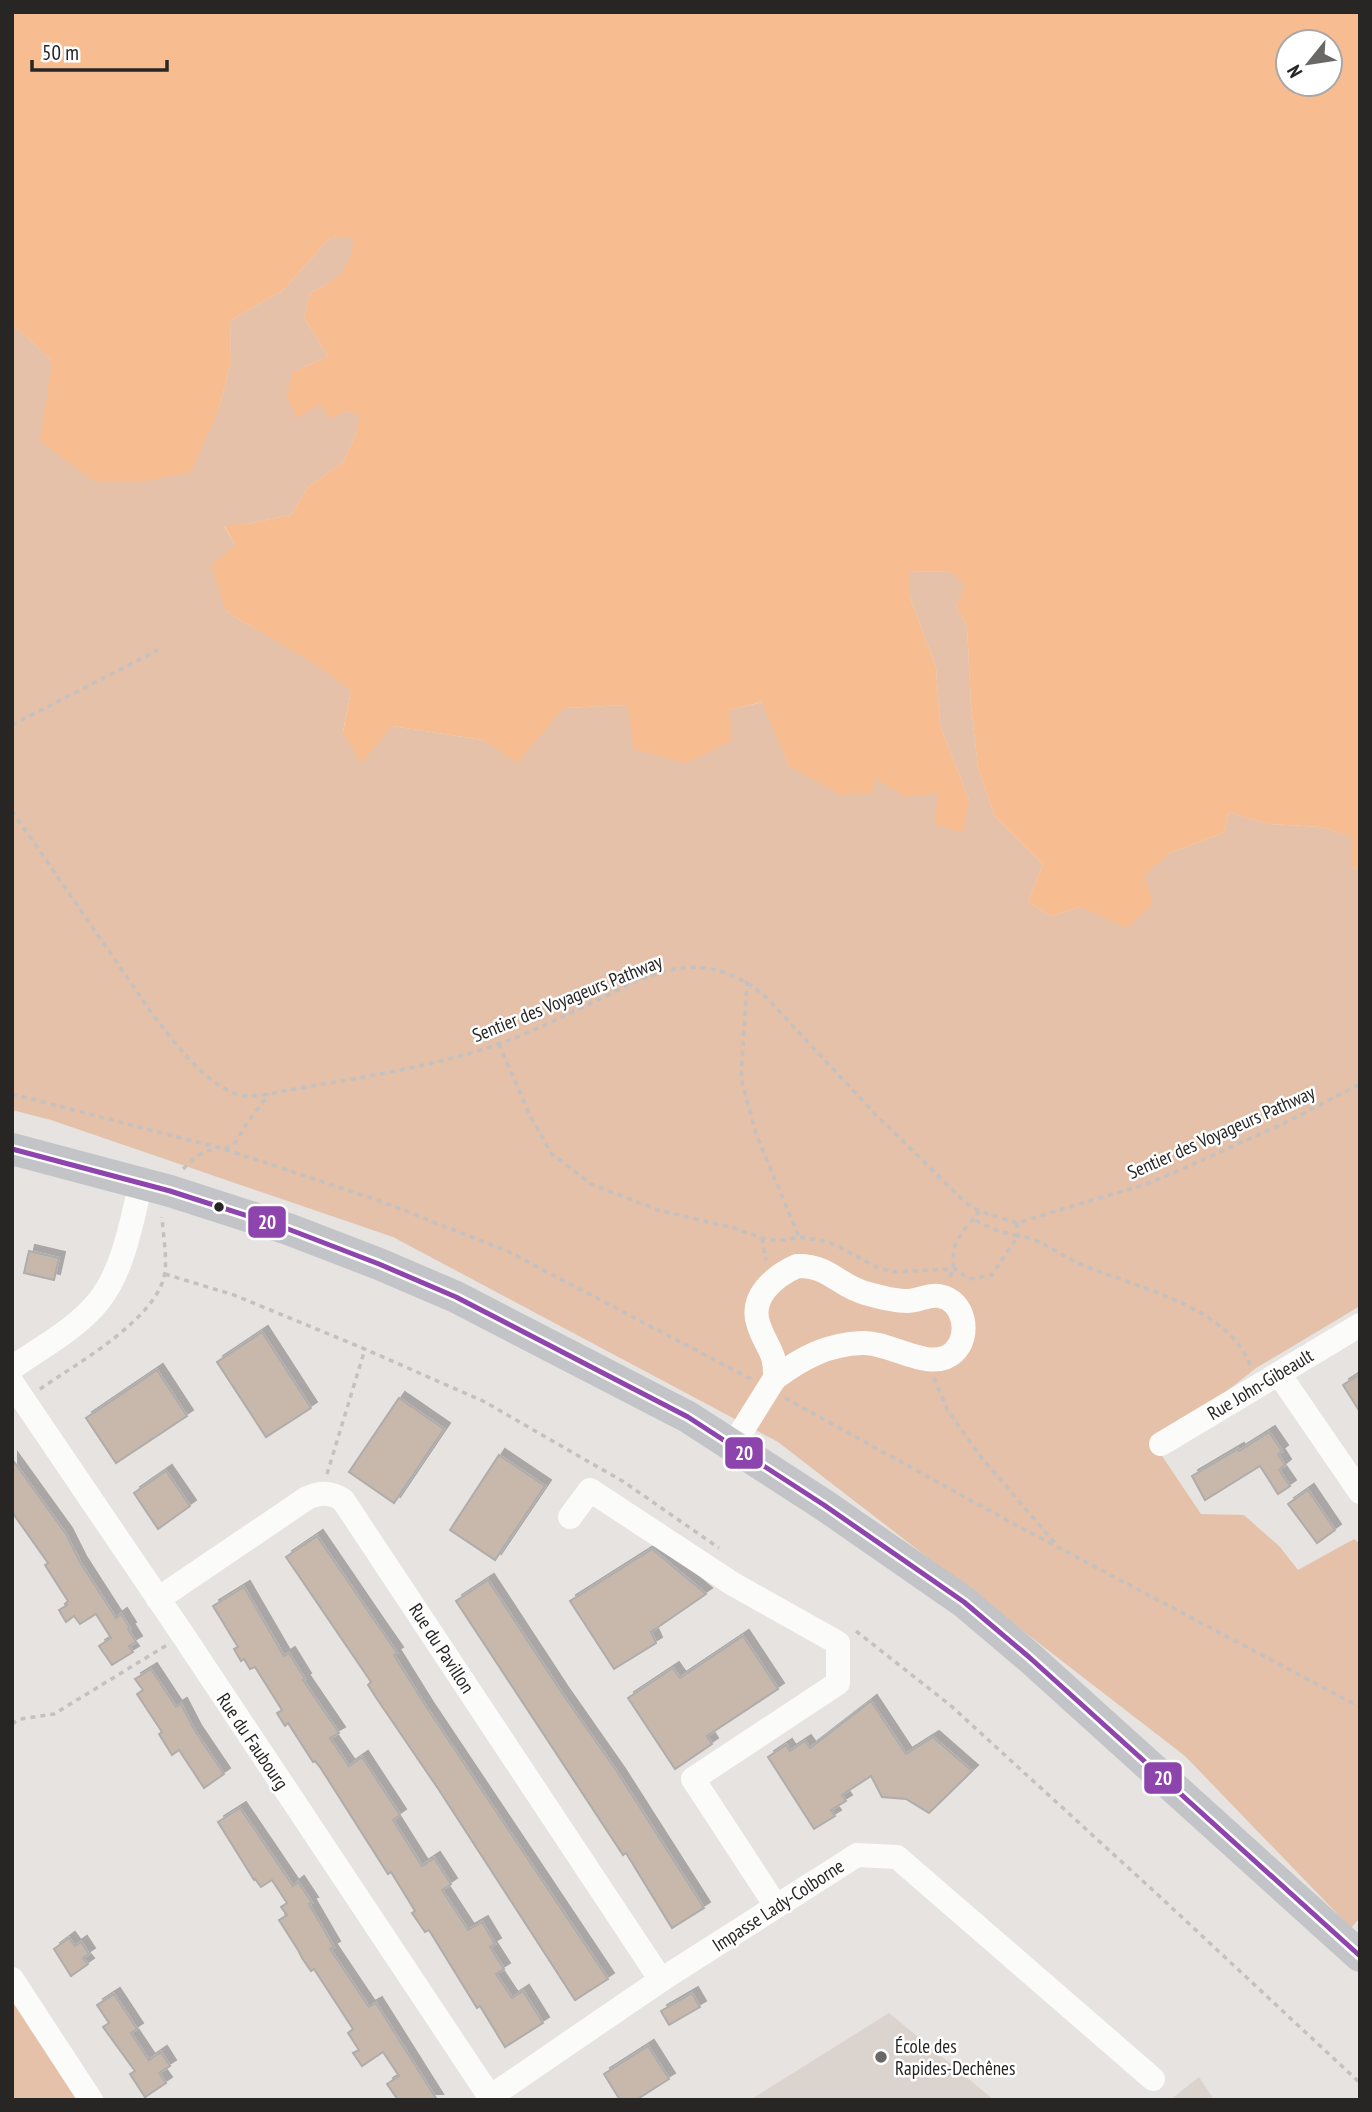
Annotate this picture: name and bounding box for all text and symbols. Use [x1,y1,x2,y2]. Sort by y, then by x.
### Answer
scale bar [32,28,166,72]
north arrow [1274,28,1344,98]
text: 50 m [42,39,79,66]
text: N [1281,61,1307,82]
street label: Sentier des Voyageurs Pathway [469,949,666,1047]
street label: Sentier des Voyageurs Pathway [1124,1079,1319,1184]
unlabelled marker [212,1200,226,1214]
line badge: 20 [247,1205,287,1239]
text: 20 [258,1210,276,1234]
street label: Rue John-Gibeault [1203,1343,1318,1425]
line badge: 20 [724,1436,764,1470]
text: 20 [735,1441,753,1465]
street label: Rue du Pavillon [404,1599,480,1697]
street label: Rue du Faubourg [212,1688,294,1794]
line badge: 20 [1143,1761,1183,1795]
text: 20 [1154,1766,1172,1790]
street label: Impasse Lady-Colborne [708,1853,848,1956]
place label: École des Rapides-Dechênes [895,2034,1015,2080]
marker: École des Rapides-Dechênes [873,2049,889,2065]

